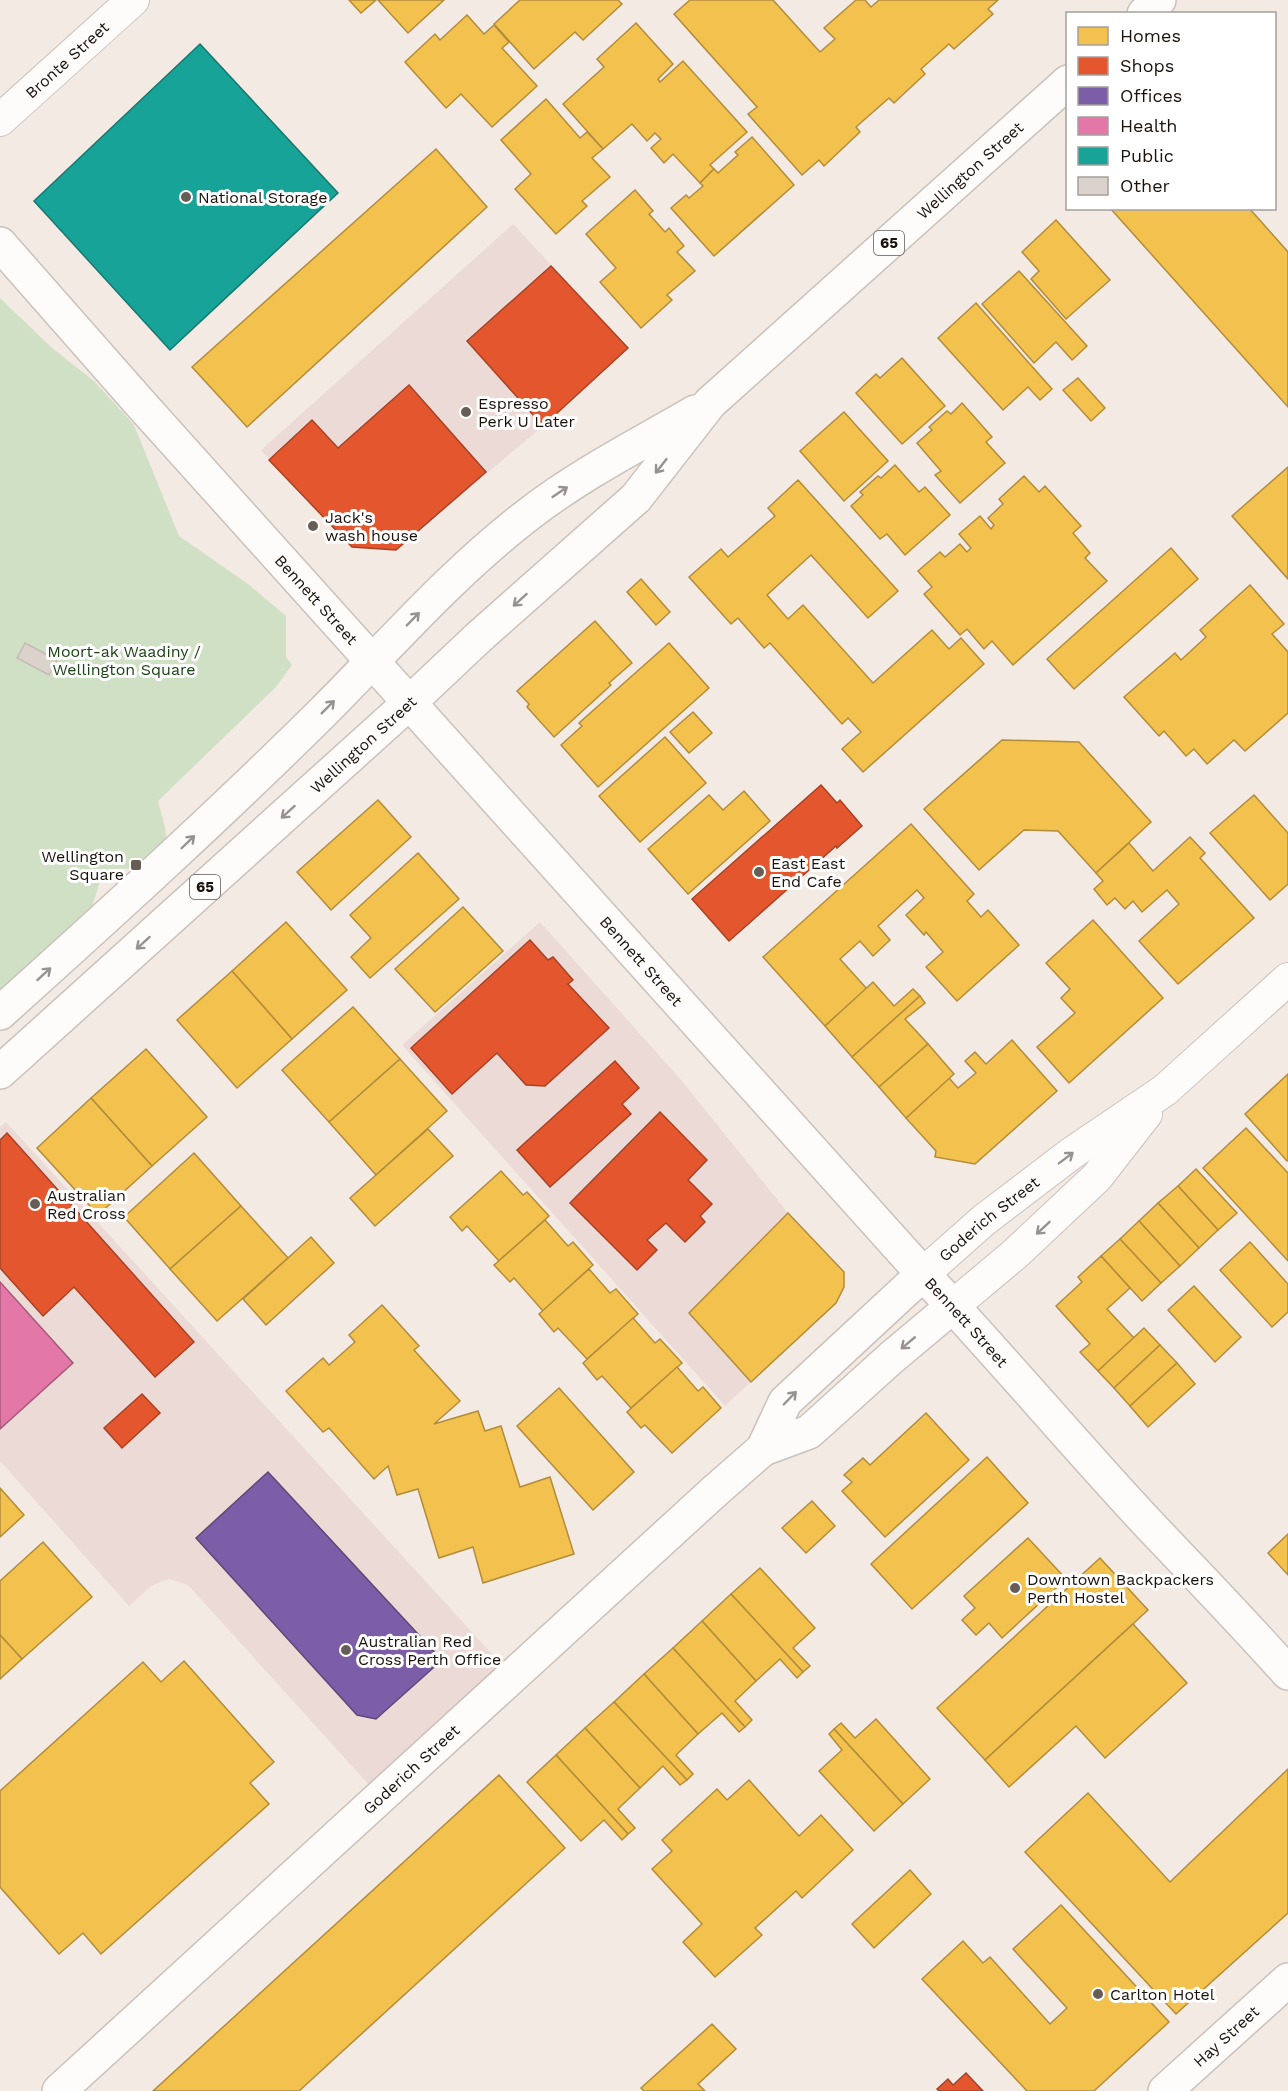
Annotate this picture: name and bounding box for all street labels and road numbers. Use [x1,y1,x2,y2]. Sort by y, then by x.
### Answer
street label: Bronte Street [22,17,113,103]
street label: Wellington Street [913,118,1027,223]
road number: 65 [874,231,904,255]
street label: Bennett Street [271,551,362,649]
street label: Wellington Street [306,692,421,798]
road number: 65 [190,875,220,899]
street label: Bennett Street [596,912,687,1010]
street label: Goderich Street [935,1172,1043,1266]
street label: Bennett Street [921,1273,1012,1371]
street label: Goderich Street [359,1720,464,1818]
street label: Hay Street [1189,2002,1263,2071]

